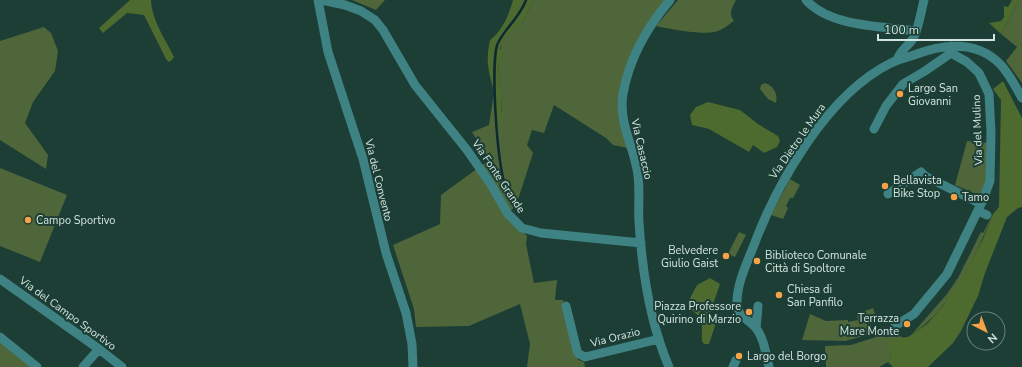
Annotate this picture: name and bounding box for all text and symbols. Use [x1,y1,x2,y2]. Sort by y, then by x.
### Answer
scale bar [878,16,994,42]
text: 100 m [884,22,919,38]
place label: Largo San Giovanni [908,81,958,109]
marker: Largo San Giovanni [895,89,905,99]
street label: Via del Mulino [969,94,986,167]
street label: Via Dietro le Mura [765,100,829,183]
street label: Via Casaccio [627,116,656,181]
street label: Via Fonte Grande [468,136,529,216]
street label: Via del Convento [361,137,396,223]
place label: Bellavista Bike Stop [893,173,942,201]
marker: Bellavista Bike Stop [880,181,890,191]
place label: Tamo [962,190,989,205]
marker: Tamo [949,192,959,202]
place label: Campo Sportivo [36,213,115,228]
marker: Campo Sportivo [23,215,33,225]
place label: Belvedere Giulio Gaist [661,243,718,271]
place label: Biblioteco Comunale Città di Spoltore [765,248,867,276]
marker: Belvedere Giulio Gaist [721,251,731,261]
marker: Biblioteco Comunale Città di Spoltore [752,256,762,266]
street label: Via del Campo Sportivo [15,272,119,354]
place label: Chiesa di San Panfilo [787,282,843,310]
marker: Chiesa di San Panfilo [774,290,784,300]
place label: Piazza Professore Quirino di Marzio [654,299,741,327]
marker: Piazza Professore Quirino di Marzio [744,307,754,317]
place label: Terrazza Mare Monte [840,311,899,339]
north arrow [966,311,1006,351]
marker: Terrazza Mare Monte [902,319,912,329]
street label: Via Orazio [588,324,642,351]
text: N [984,330,1000,346]
place label: Largo del Borgo [747,349,826,364]
marker: Largo del Borgo [734,351,744,361]

